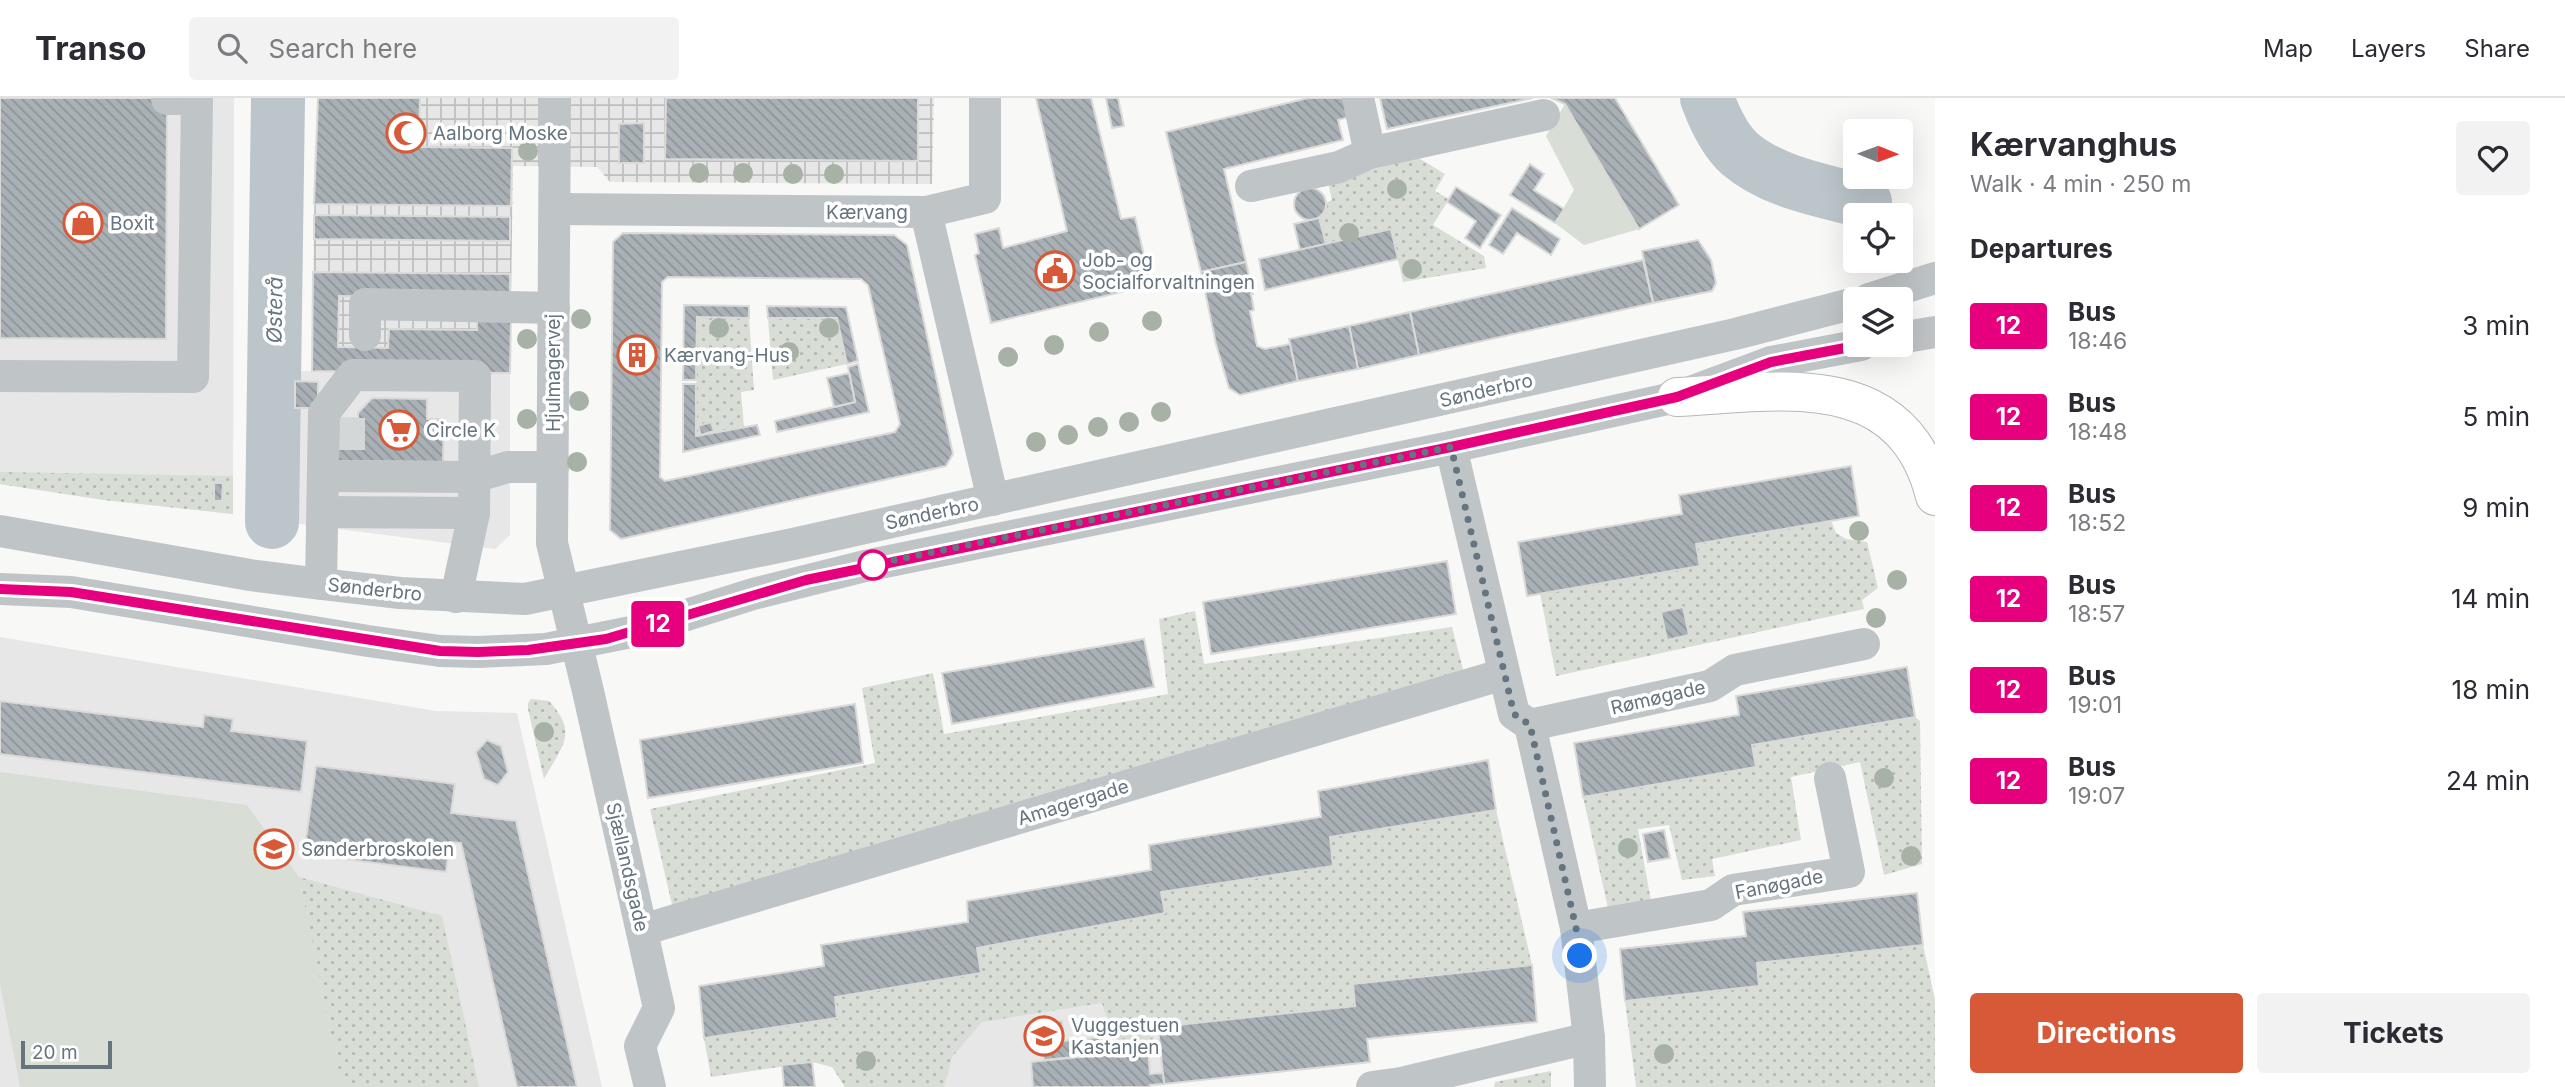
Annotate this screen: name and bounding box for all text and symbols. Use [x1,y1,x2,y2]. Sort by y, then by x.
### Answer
search box [189,17,679,80]
text: Transo [35,28,147,68]
icon: search [213,29,251,67]
text: Search here [269,33,417,64]
text: Map [2263,34,2313,63]
text: Layers [2351,34,2426,63]
text: Share [2464,34,2530,63]
mosque icon: Aalborg Moske [385,112,427,154]
north arrow [1843,119,1913,189]
map controls [1843,119,1913,357]
button: heart [2456,121,2530,195]
place label: Aalborg Moske [433,122,568,145]
text: Kærvanghus [1970,124,2177,164]
text: Walk · 4 min · 250 m [1970,170,2192,198]
street label: Kærvang [826,201,908,224]
shop icon: Boxit [62,202,104,244]
button: locate [1843,203,1913,273]
place label: Boxit [110,212,155,235]
text: Departures [1970,233,2113,264]
place label: Job- og Socialforvaltningen [1082,249,1255,294]
public building icon: Job- og Socialforvaltningen [1034,250,1076,292]
water label: Østerå [261,276,288,344]
button: layers [1843,287,1913,357]
text: Bus [2068,296,2116,327]
text: 3 min [2462,310,2530,341]
text: 12 [1996,311,2021,340]
street label: Hjulmagervej [542,314,565,432]
text: 18:46 [2068,327,2127,355]
building icon: Kærvang-Hus [616,334,658,376]
place label: Kærvang-Hus [664,344,790,367]
street label: Sønderbro [1437,369,1535,412]
text: Bus [2068,387,2116,418]
text: 5 min [2462,401,2530,432]
text: 12 [1996,402,2021,431]
supermarket icon: Circle K [378,409,420,451]
text: 18:48 [2068,418,2127,446]
place label: Circle K [426,419,496,442]
text: Bus [2068,478,2116,509]
street label: Sønderbro [883,492,981,535]
text: 9 min [2462,492,2530,523]
text: 12 [1996,493,2021,522]
text: 18:52 [2068,509,2126,537]
unlabelled marker [858,550,888,580]
text: Bus [2068,569,2116,600]
street label: Sønderbro [327,573,423,606]
text: 14 min [2451,583,2530,614]
text: 12 [1996,584,2021,613]
text: 18:57 [2068,600,2125,628]
line badge: 12 [626,601,690,647]
text: 12 [645,609,671,638]
text: Bus [2068,660,2116,691]
text: 18 min [2452,674,2530,705]
street label: Rømøgade [1609,675,1708,720]
text: 12 [1996,675,2021,704]
text: 19:01 [2068,691,2122,719]
text: Bus [2068,751,2116,782]
text: 24 min [2446,765,2530,796]
text: 12 [1996,766,2021,795]
street label: Amagergade [1015,775,1132,830]
text: 19:07 [2068,782,2125,810]
street label: Sjællandsgade [601,800,654,934]
school or university icon: Sønderbroskolen [253,828,295,870]
place label: Sønderbroskolen [301,838,454,861]
street label: Fanøgade [1733,865,1825,904]
your location [1562,938,1597,973]
button: Directions [1970,993,2243,1073]
button: Tickets [2257,993,2530,1073]
place label: Vuggestuen Kastanjen [1071,1014,1180,1059]
school or university icon: Vuggestuen Kastanjen [1023,1015,1065,1057]
scale bar [21,1038,112,1070]
text: 20 m [32,1041,78,1064]

